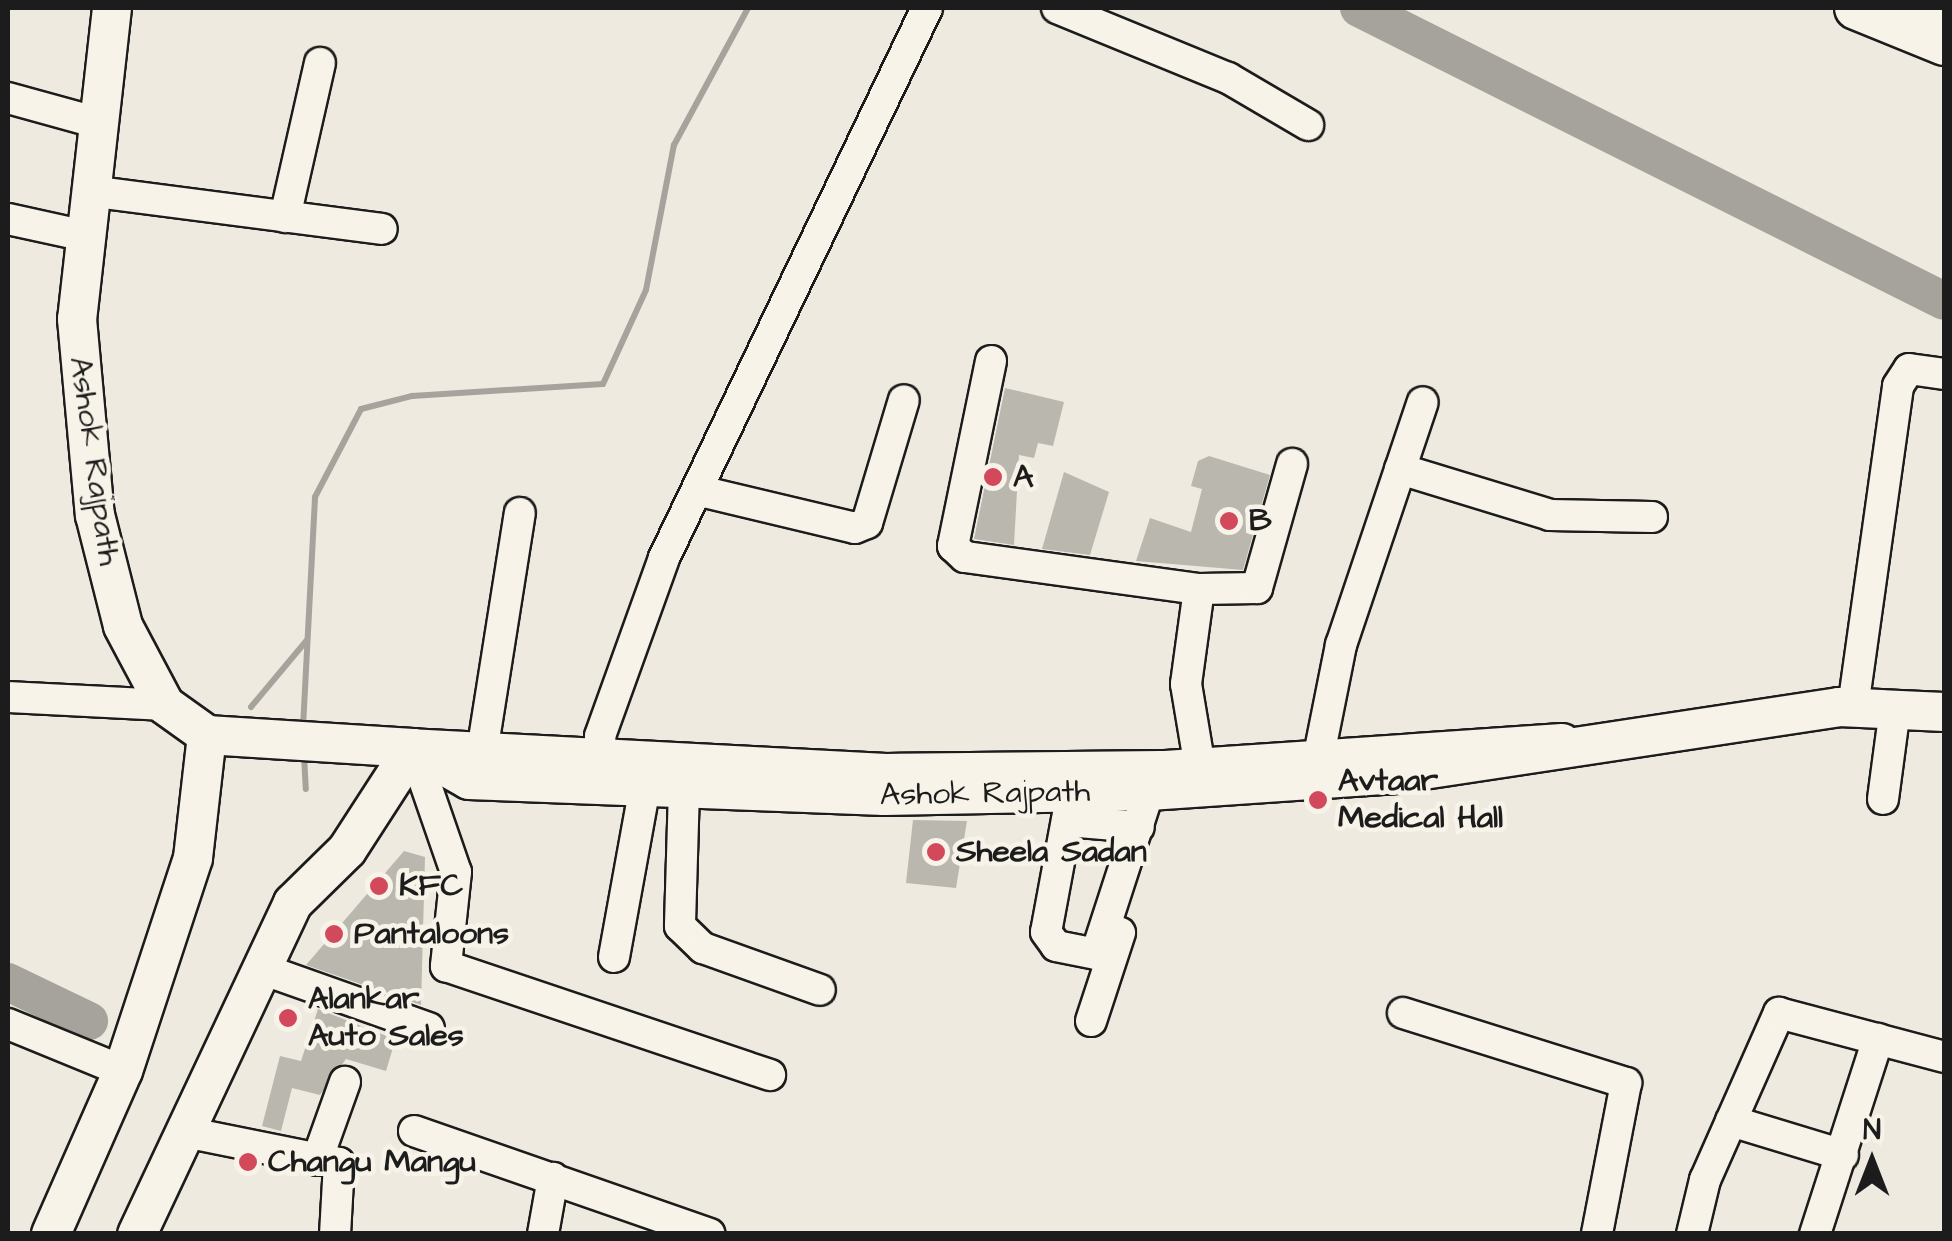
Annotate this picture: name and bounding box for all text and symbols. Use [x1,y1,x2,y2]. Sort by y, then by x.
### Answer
street label: Ashok Rajpath [60,354,128,568]
place label: A [1013,458,1034,496]
marker: A [982,466,1004,488]
place label: B [1249,502,1272,540]
marker: B [1218,510,1240,532]
place label: Avtaar Medical Hall [1338,763,1503,838]
street label: Ashok Rajpath [879,773,1091,815]
marker: Avtaar Medical Hall [1307,789,1329,811]
place label: Sheela Sadan [956,833,1147,871]
marker: Sheela Sadan [925,841,947,863]
place label: KFC [399,867,463,905]
marker: KFC [368,875,390,897]
place label: Pantaloons [354,915,509,953]
marker: Pantaloons [323,923,345,945]
place label: Alankar Auto Sales [308,981,464,1056]
marker: Alankar Auto Sales [277,1007,299,1029]
north arrow [1822,1111,1922,1211]
text: N [1863,1111,1881,1150]
place label: Changu Mangu [268,1143,476,1181]
marker: Changu Mangu [237,1151,259,1173]

